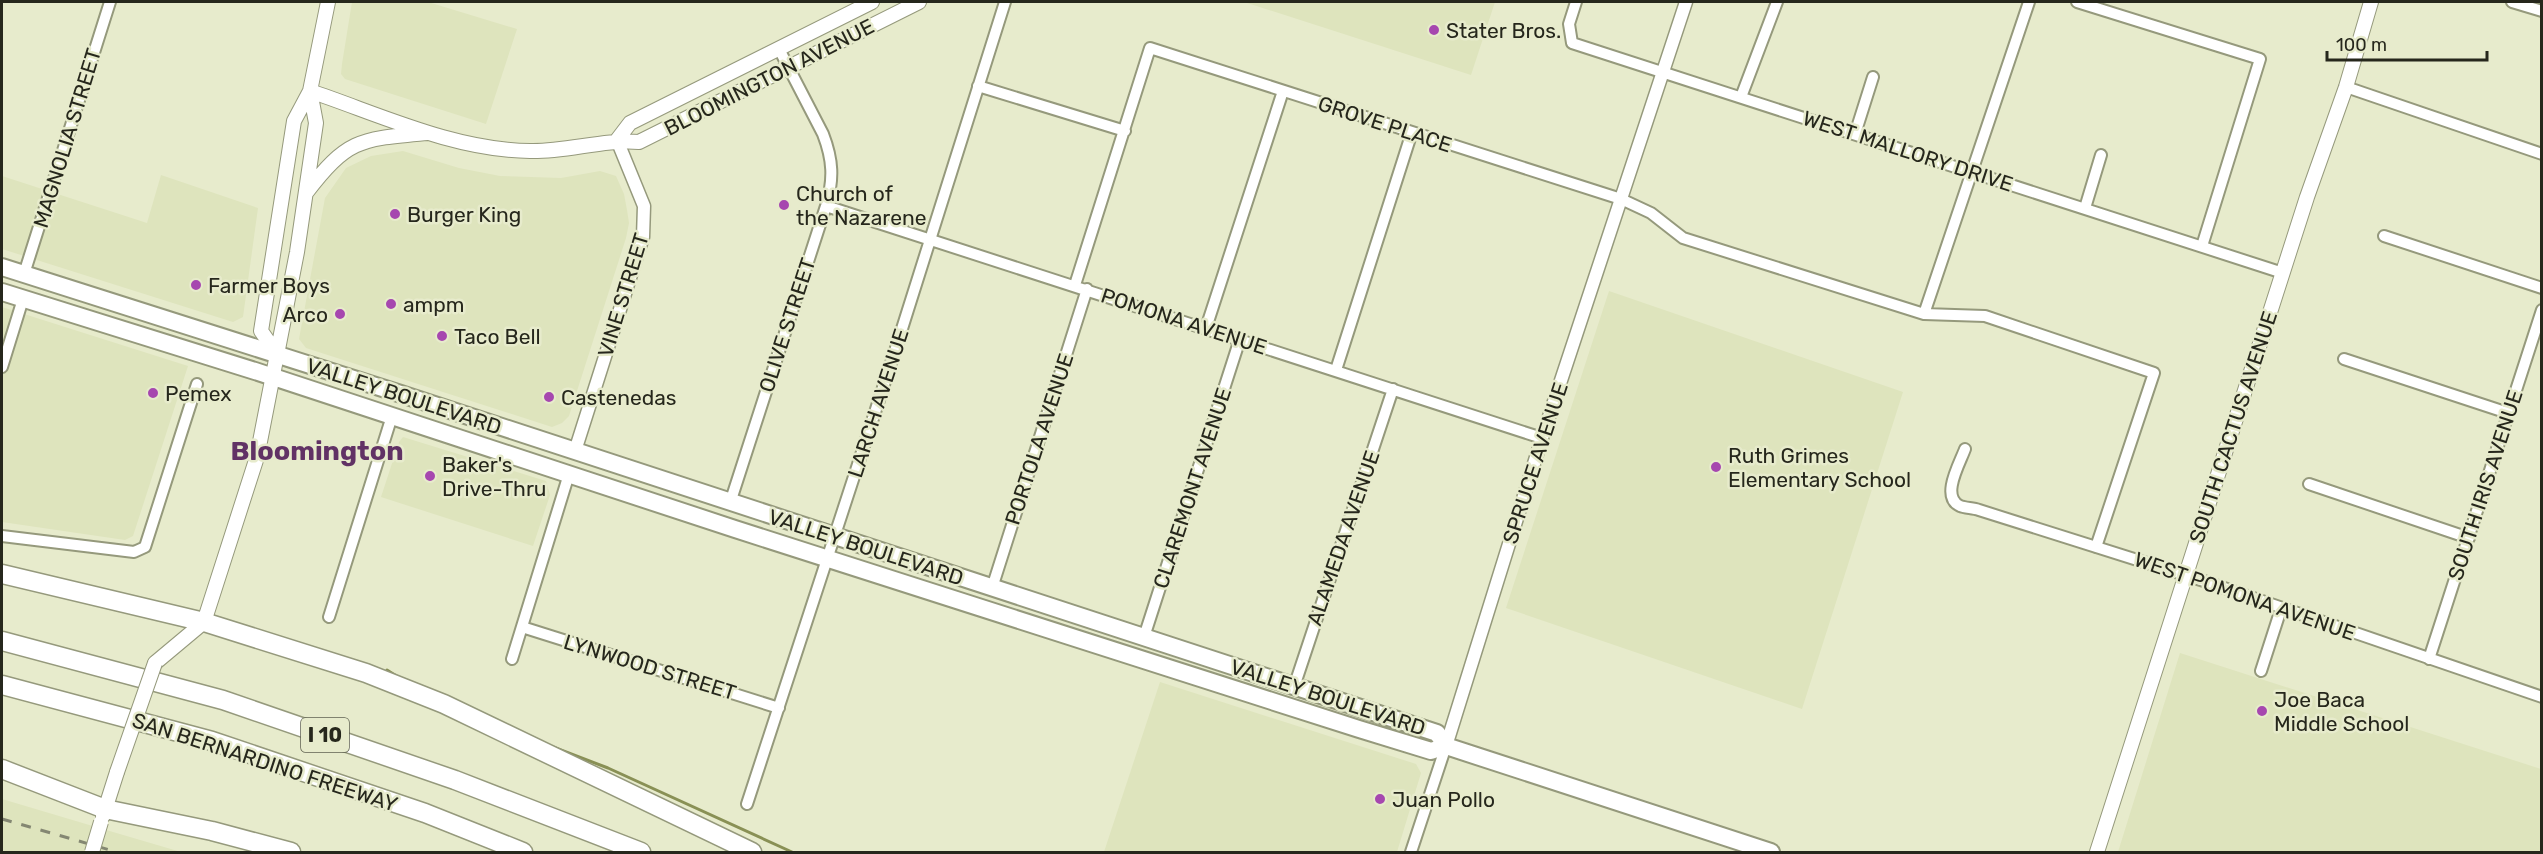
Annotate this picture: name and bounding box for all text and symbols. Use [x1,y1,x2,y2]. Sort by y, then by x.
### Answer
street label: BLOOMINGTON AVENUE [660,13,878,141]
place label: Stater Bros. [1446,18,1561,43]
marker: Stater Bros. [1427,23,1441,37]
scale bar [2327,24,2488,62]
text: 100 m [2336,34,2387,56]
street label: MAGNOLIA STREET [28,45,106,231]
street label: GROVE PLACE [1315,91,1455,157]
street label: WEST MALLORY DRIVE [1800,105,2016,197]
place label: Church of the Nazarene [796,181,926,230]
marker: Church of the Nazarene [777,198,791,212]
place label: Burger King [407,202,521,227]
marker: Burger King [388,207,402,221]
street label: VINE STREET [592,230,654,360]
street label: OLIVE STREET [754,255,820,395]
place label: Farmer Boys [208,273,330,298]
marker: Farmer Boys [189,278,203,292]
street label: POMONA AVENUE [1098,282,1270,360]
place label: ampm [403,292,464,317]
marker: ampm [384,297,398,311]
place label: Arco [283,302,328,327]
marker: Arco [333,307,347,321]
street label: SOUTH CACTUS AVENUE [2184,308,2282,546]
place label: Taco Bell [454,324,541,349]
street label: LARCH AVENUE [842,326,914,480]
marker: Taco Bell [435,329,449,343]
street label: PORTOLA AVENUE [999,350,1079,528]
street label: VALLEY BOULEVARD [303,353,505,439]
street label: SPRUCE AVENUE [1497,379,1573,547]
place label: Pemex [165,381,232,406]
street label: CLAREMONT AVENUE [1148,384,1236,592]
place label: Castenedas [561,385,677,410]
marker: Pemex [146,386,160,400]
street label: SOUTH IRIS AVENUE [2442,387,2528,583]
marker: Castenedas [542,390,556,404]
district label: Bloomington [230,435,404,467]
place label: Ruth Grimes Elementary School [1728,443,1911,492]
street label: ALAMEDA AVENUE [1301,447,1385,629]
place label: Baker's Drive-Thru [442,452,547,501]
marker: Ruth Grimes Elementary School [1709,460,1723,474]
marker: Baker's Drive-Thru [423,469,437,483]
street label: VALLEY BOULEVARD [765,504,967,590]
street label: WEST POMONA AVENUE [2131,546,2359,646]
street label: LYNWOOD STREET [561,629,739,705]
street label: VALLEY BOULEVARD [1227,654,1429,740]
place label: Joe Baca Middle School [2274,687,2409,736]
marker: Joe Baca Middle School [2255,704,2269,718]
street label: SAN BERNARDINO FREEWAY [129,707,401,817]
road number: I 10 [301,718,349,752]
place label: Juan Pollo [1392,787,1495,812]
marker: Juan Pollo [1373,792,1387,806]

